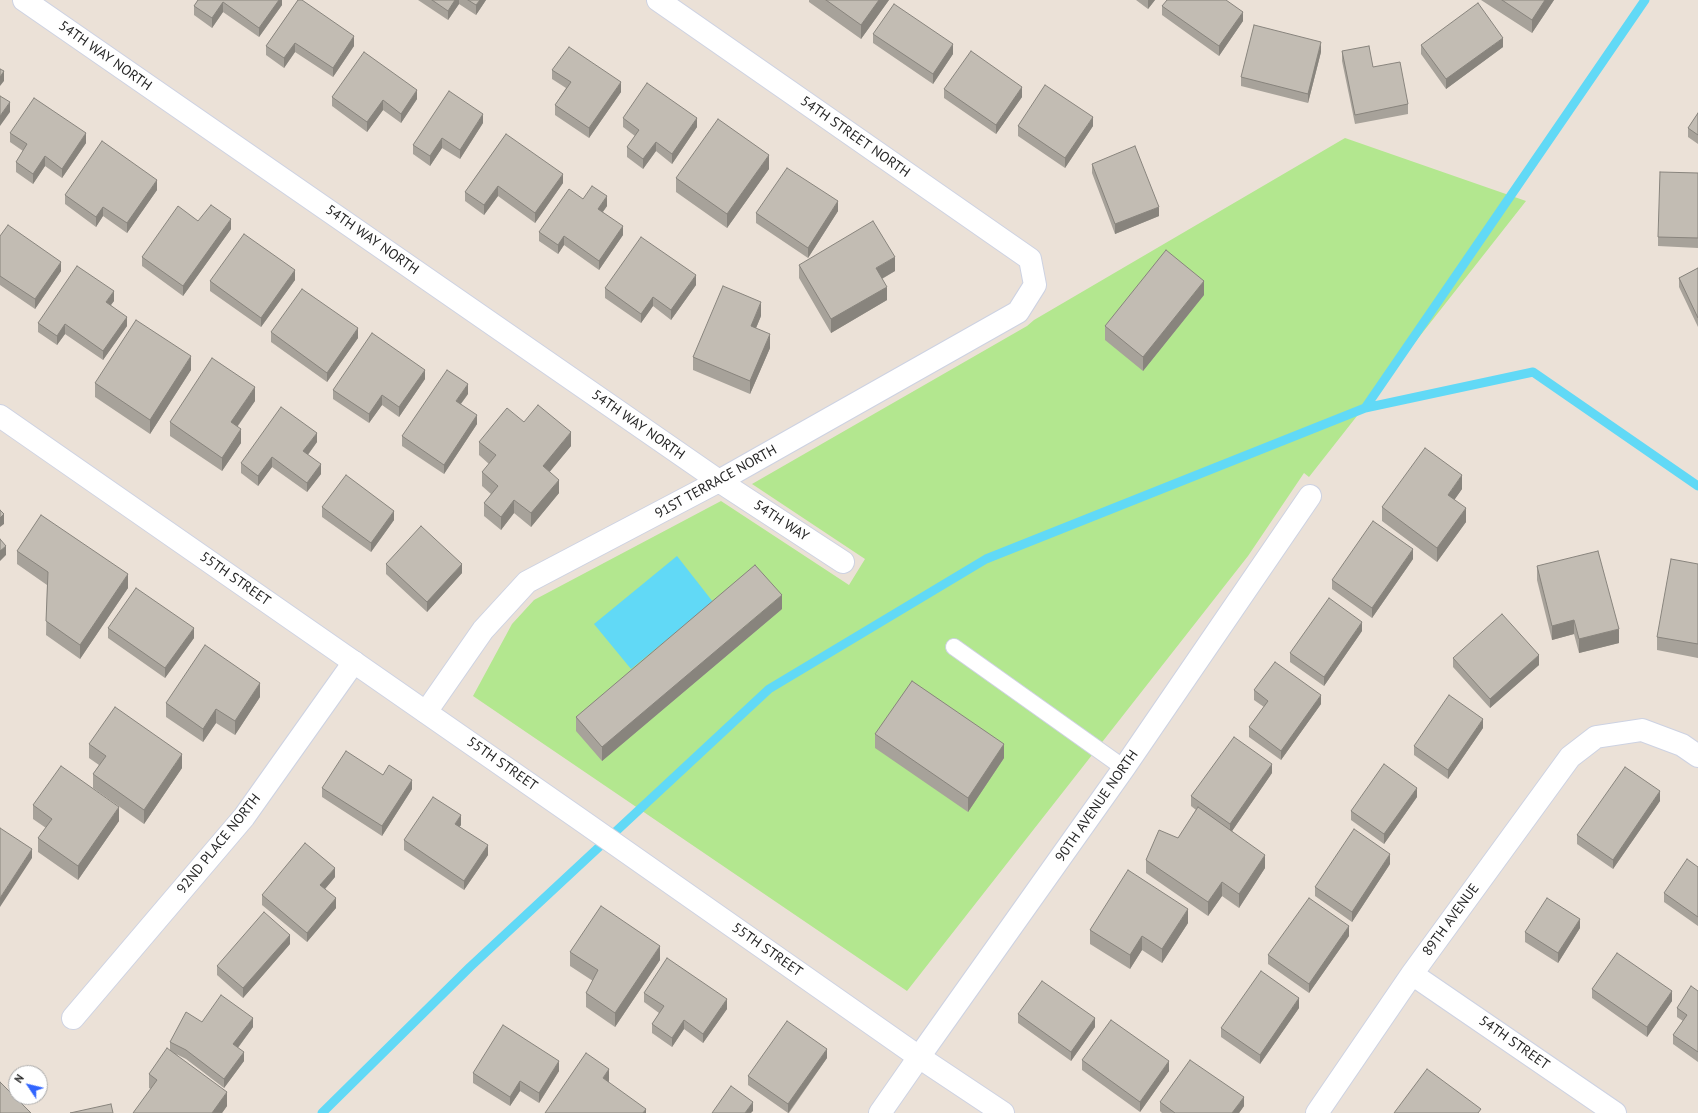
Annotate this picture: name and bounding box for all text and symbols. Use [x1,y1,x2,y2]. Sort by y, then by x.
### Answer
street label: 54TH WAY NORTH [55,18,155,94]
street label: 54TH STREET NORTH [797,93,913,181]
street label: 54TH WAY NORTH [322,202,422,278]
street label: 54TH WAY NORTH [588,387,688,463]
street label: 91ST TERRACE NORTH [652,442,780,522]
street label: 54TH WAY [750,497,812,545]
street label: 55TH STREET [196,548,274,610]
street label: 55TH STREET [463,733,541,795]
street label: 90TH AVENUE NORTH [1052,747,1142,865]
street label: 92ND PLACE NORTH [174,791,264,897]
street label: 89TH AVENUE [1419,881,1483,959]
street label: 55TH STREET [728,919,806,981]
street label: 54TH STREET [1475,1012,1553,1074]
north arrow [8,1065,48,1105]
text: N [11,1072,27,1086]

